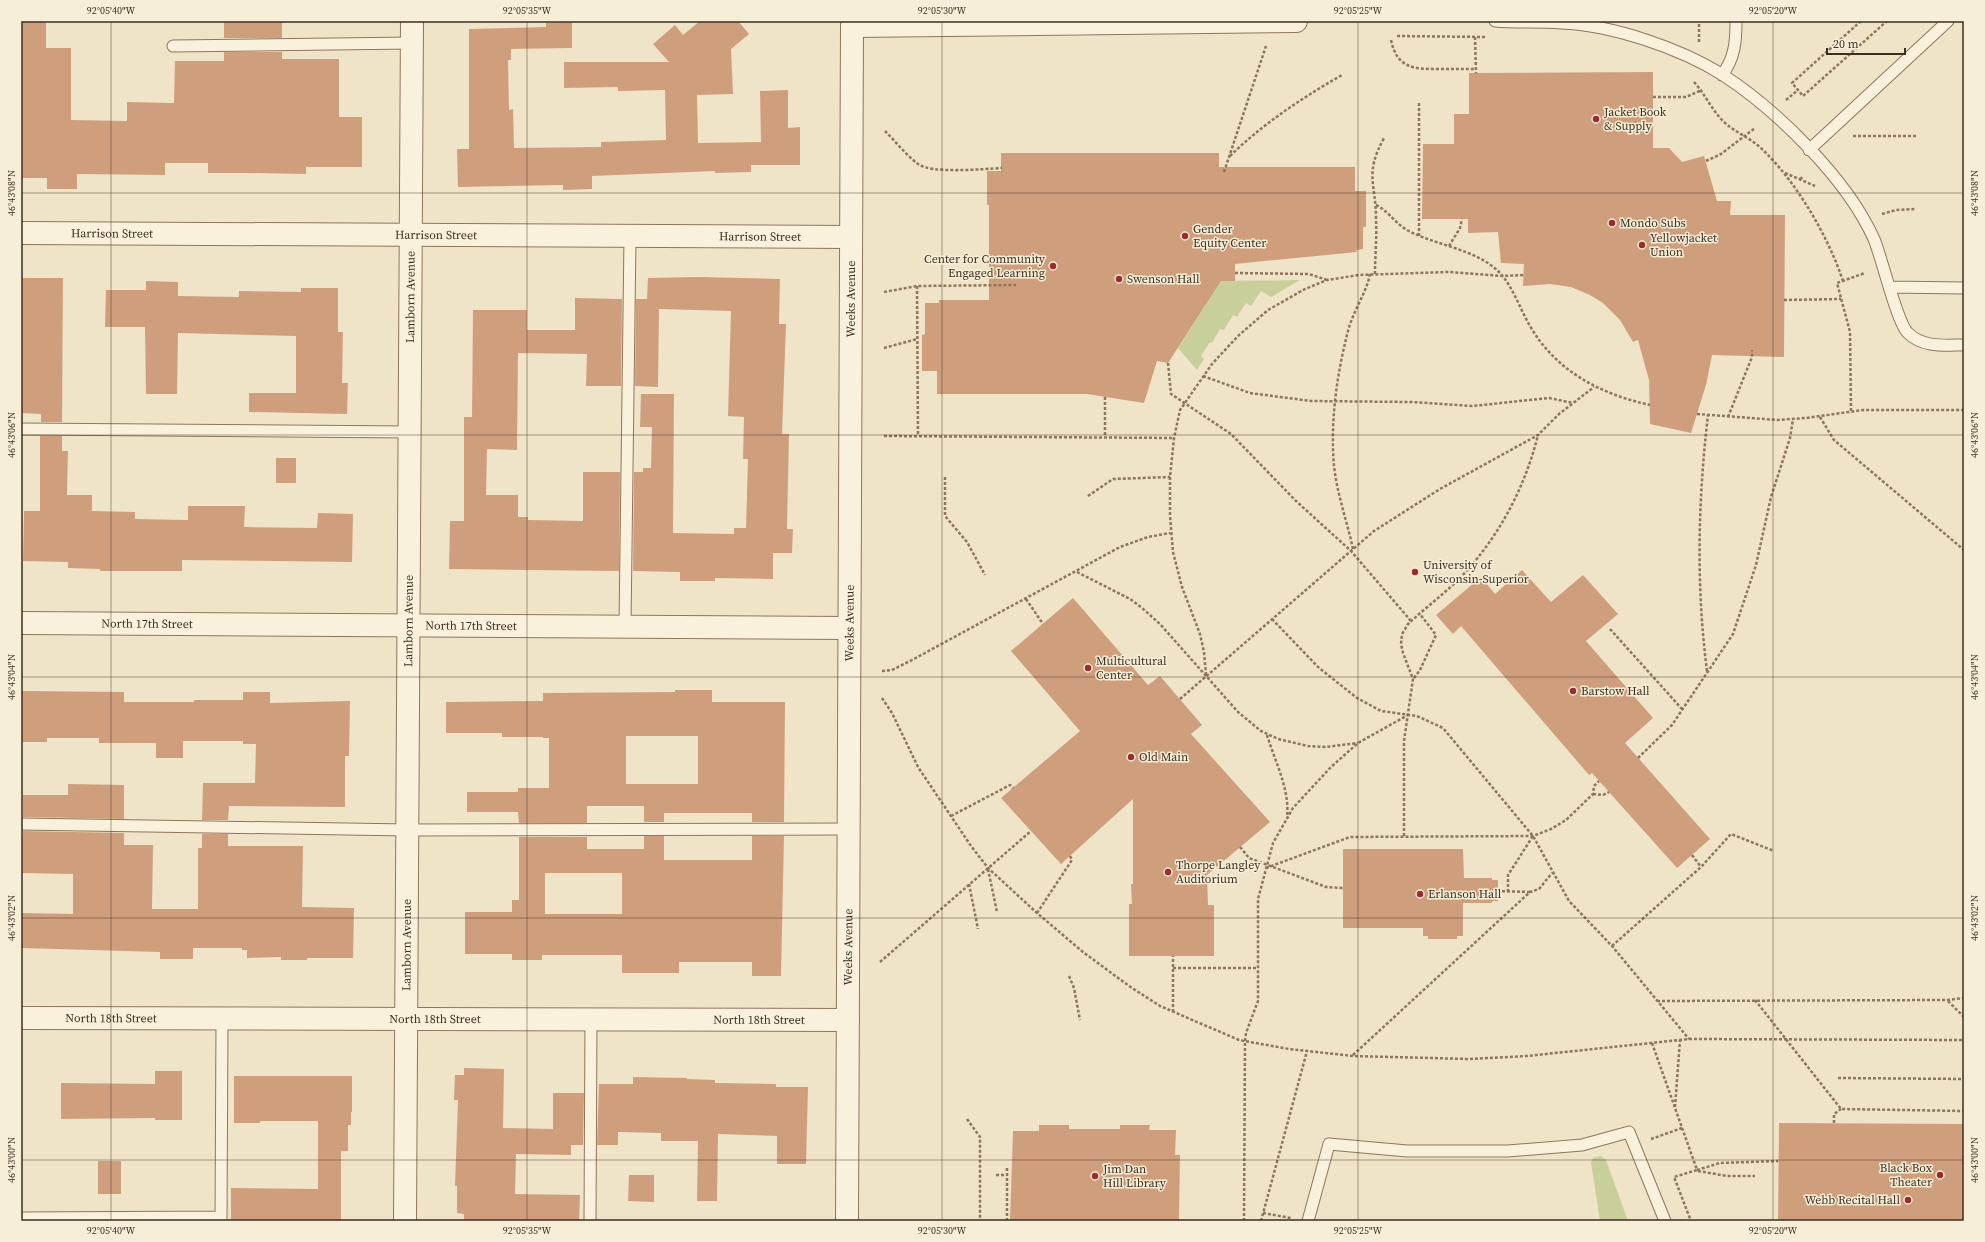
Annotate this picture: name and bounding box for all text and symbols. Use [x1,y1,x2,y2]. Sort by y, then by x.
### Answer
text: 92°05'40"W [87,4,136,17]
text: 92°05'35"W [503,4,552,17]
text: 92°05'30"W [918,4,967,17]
text: 92°05'25"W [1334,4,1383,17]
text: 92°05'20"W [1749,4,1798,17]
scale bar [1827,30,1905,56]
text: 20 m [1833,36,1859,52]
place label: Jacket Book & Supply [1603,104,1667,134]
marker: Jacket Book & Supply [1591,114,1601,124]
text: 46°43'08"N [5,170,18,216]
text: 46°43'08"N [1968,170,1981,216]
place label: Mondo Subs [1620,215,1686,231]
marker: Mondo Subs [1607,218,1617,228]
place label: Gender Equity Center [1193,221,1266,251]
street label: Harrison Street [71,225,153,242]
street label: Harrison Street [395,227,477,243]
street label: Harrison Street [719,228,801,245]
place label: Yellowjacket Union [1650,230,1717,260]
marker: Gender Equity Center [1180,231,1190,241]
marker: Yellowjacket Union [1637,240,1647,250]
street label: Lamborn Avenue [402,251,419,343]
place label: Center for Community Engaged Learning [924,251,1046,281]
street label: Weeks Avenue [843,261,859,337]
marker: Center for Community Engaged Learning [1048,261,1058,271]
place label: Swenson Hall [1127,271,1200,287]
marker: Swenson Hall [1114,274,1124,284]
text: 46°43'06"N [5,412,18,458]
text: 46°43'06"N [1968,412,1981,458]
place label: University of Wisconsin-Superior [1423,557,1529,587]
marker: University of Wisconsin-Superior [1410,567,1420,577]
street label: Lamborn Avenue [400,575,417,667]
street label: Weeks Avenue [841,585,858,661]
street label: North 17th Street [101,615,193,632]
street label: North 17th Street [425,617,517,634]
place label: Multicultural Center [1096,653,1167,683]
text: 46°43'04"N [5,654,18,700]
text: 46°43'04"N [1968,654,1981,700]
marker: Multicultural Center [1083,663,1093,673]
place label: Barstow Hall [1581,683,1650,699]
marker: Barstow Hall [1568,686,1578,696]
place label: Old Main [1139,749,1188,765]
marker: Old Main [1126,752,1136,762]
place label: Thorpe Langley Auditorium [1176,857,1261,887]
marker: Thorpe Langley Auditorium [1163,867,1173,877]
place label: Erlanson Hall [1428,886,1502,902]
marker: Erlanson Hall [1415,889,1425,899]
text: 46°43'02"N [5,895,18,941]
text: 46°43'02"N [1968,895,1981,941]
street label: Lamborn Avenue [398,899,415,991]
street label: Weeks Avenue [840,909,856,985]
street label: North 18th Street [65,1010,157,1026]
street label: North 18th Street [389,1011,481,1027]
street label: North 18th Street [713,1012,805,1028]
text: 46°43'00"N [5,1137,18,1183]
text: 46°43'00"N [1968,1137,1981,1183]
place label: Black Box Theater [1880,1160,1933,1190]
place label: Jim Dan Hill Library [1102,1161,1167,1191]
marker: Black Box Theater [1935,1170,1945,1180]
marker: Jim Dan Hill Library [1090,1171,1100,1181]
place label: Webb Recital Hall [1805,1192,1900,1208]
marker: Webb Recital Hall [1903,1195,1913,1205]
text: 92°05'40"W [87,1224,136,1237]
text: 92°05'35"W [503,1224,552,1237]
text: 92°05'30"W [918,1224,967,1237]
text: 92°05'25"W [1334,1224,1383,1237]
text: 92°05'20"W [1749,1224,1798,1237]

